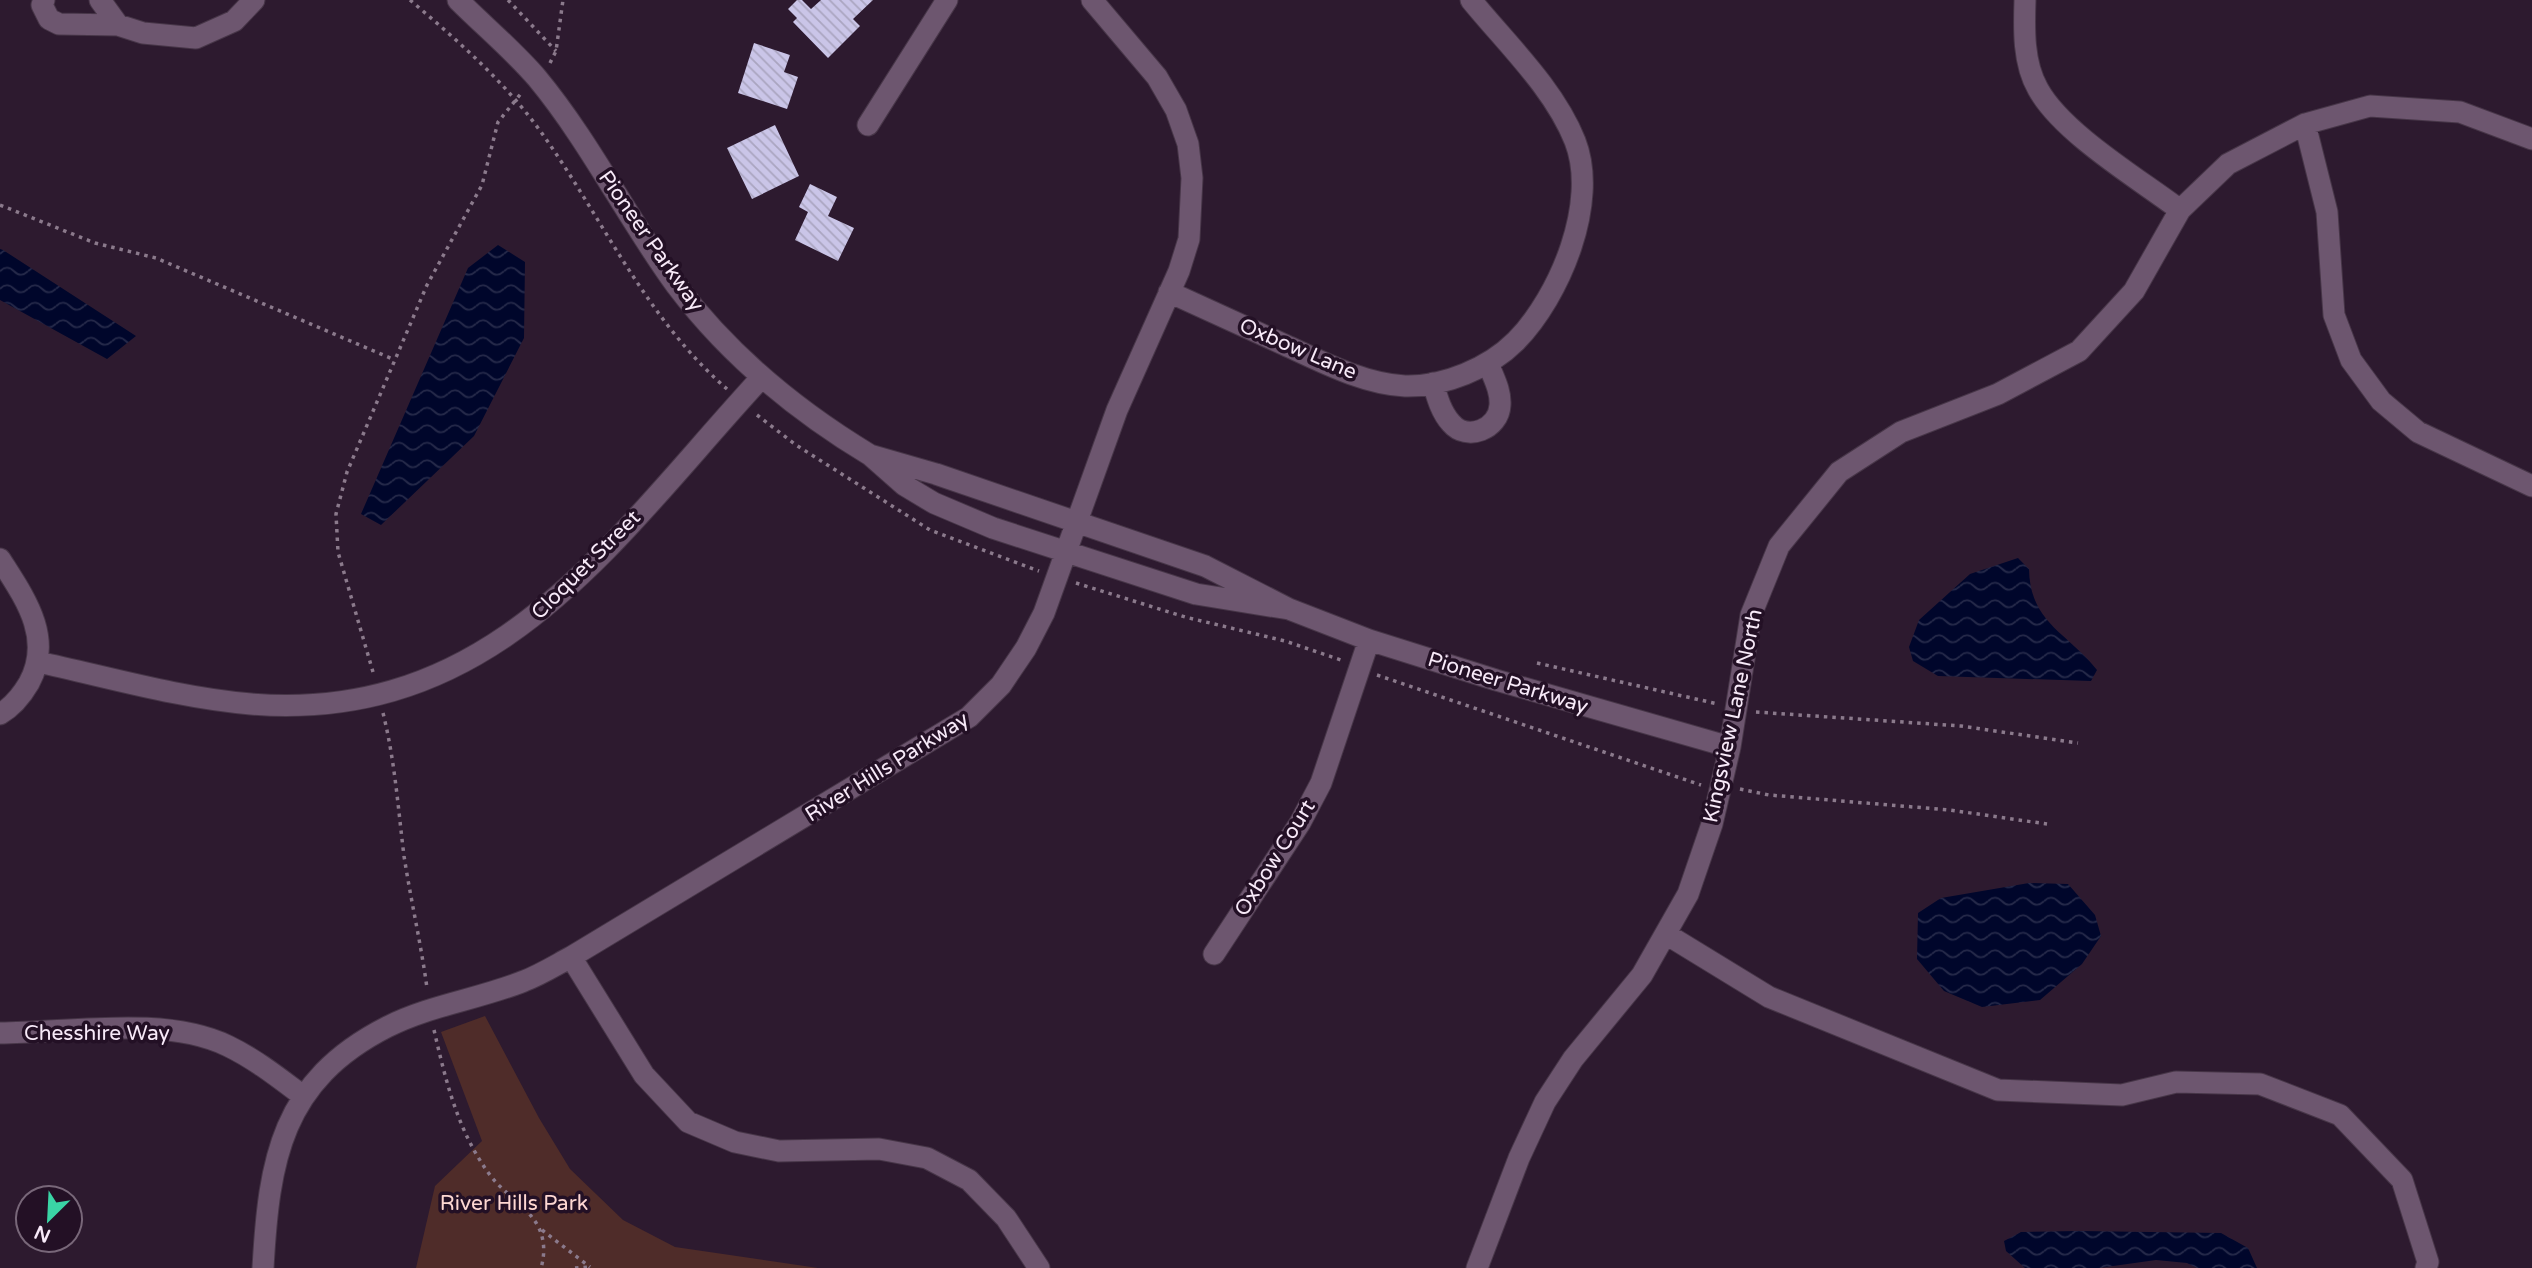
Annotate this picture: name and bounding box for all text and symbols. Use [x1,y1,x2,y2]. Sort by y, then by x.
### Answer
street label: Pioneer Parkway [593,166,709,316]
street label: Oxbow Lane [1236,313,1360,385]
street label: Cloquet Street [526,505,646,625]
street label: Kingsview Lane North [1698,607,1768,825]
street label: Pioneer Parkway [1425,647,1591,719]
street label: River Hills Parkway [801,707,973,827]
street label: Oxbow Court [1229,795,1321,921]
street label: Chesshire Way [24,1021,170,1046]
north arrow [14,1184,84,1254]
park label: River Hills Park [440,1191,588,1216]
text: N [31,1220,54,1247]

